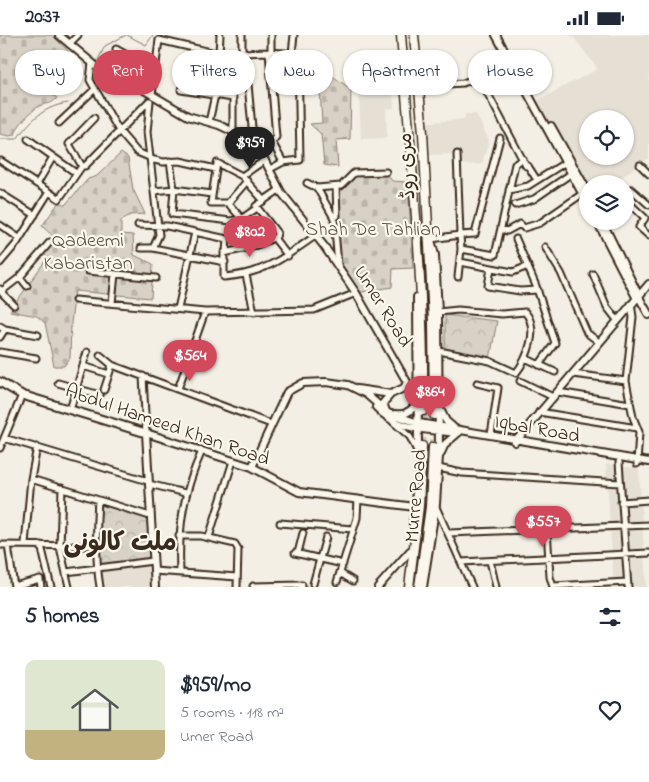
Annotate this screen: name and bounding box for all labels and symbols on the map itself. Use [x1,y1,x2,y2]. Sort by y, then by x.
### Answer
pin: $959 [220,127,280,169]
street label: مری روڈ [392,132,424,200]
pin: $802 [220,215,280,258]
park label: Shah De Tahlian [305,216,441,245]
park label: Qadeemi Kabaristan [43,227,133,279]
street label: Umer Road [345,260,419,354]
pin: $564 [160,339,220,382]
pin: $864 [400,375,460,418]
street label: Abdul Hameed Khan Road [61,377,273,475]
street label: Iqbal Road [492,408,582,452]
street label: Murre Road [398,448,436,544]
pin: $557 [513,505,573,548]
district label: ملت کالونی [63,526,177,562]

